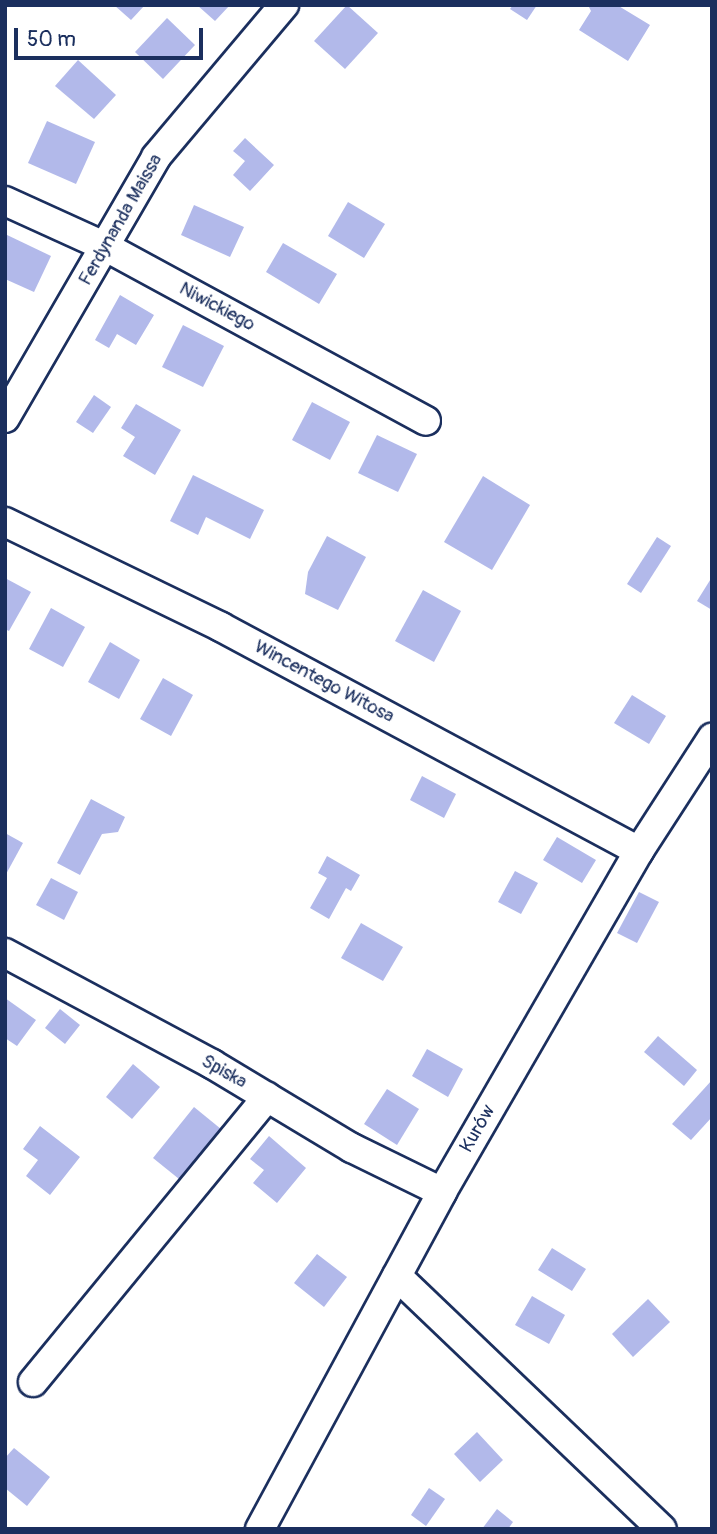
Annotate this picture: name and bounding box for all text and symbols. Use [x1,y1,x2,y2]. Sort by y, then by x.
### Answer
scale bar [18,14,206,58]
text: 50 m [27,26,76,53]
street label: Ferdynanda Maissa [74,150,168,290]
street label: Niwickiego [175,278,259,336]
street label: Wincentego Witosa [250,636,398,728]
street label: Spiska [197,1050,251,1094]
street label: Kurów [455,1101,501,1157]

